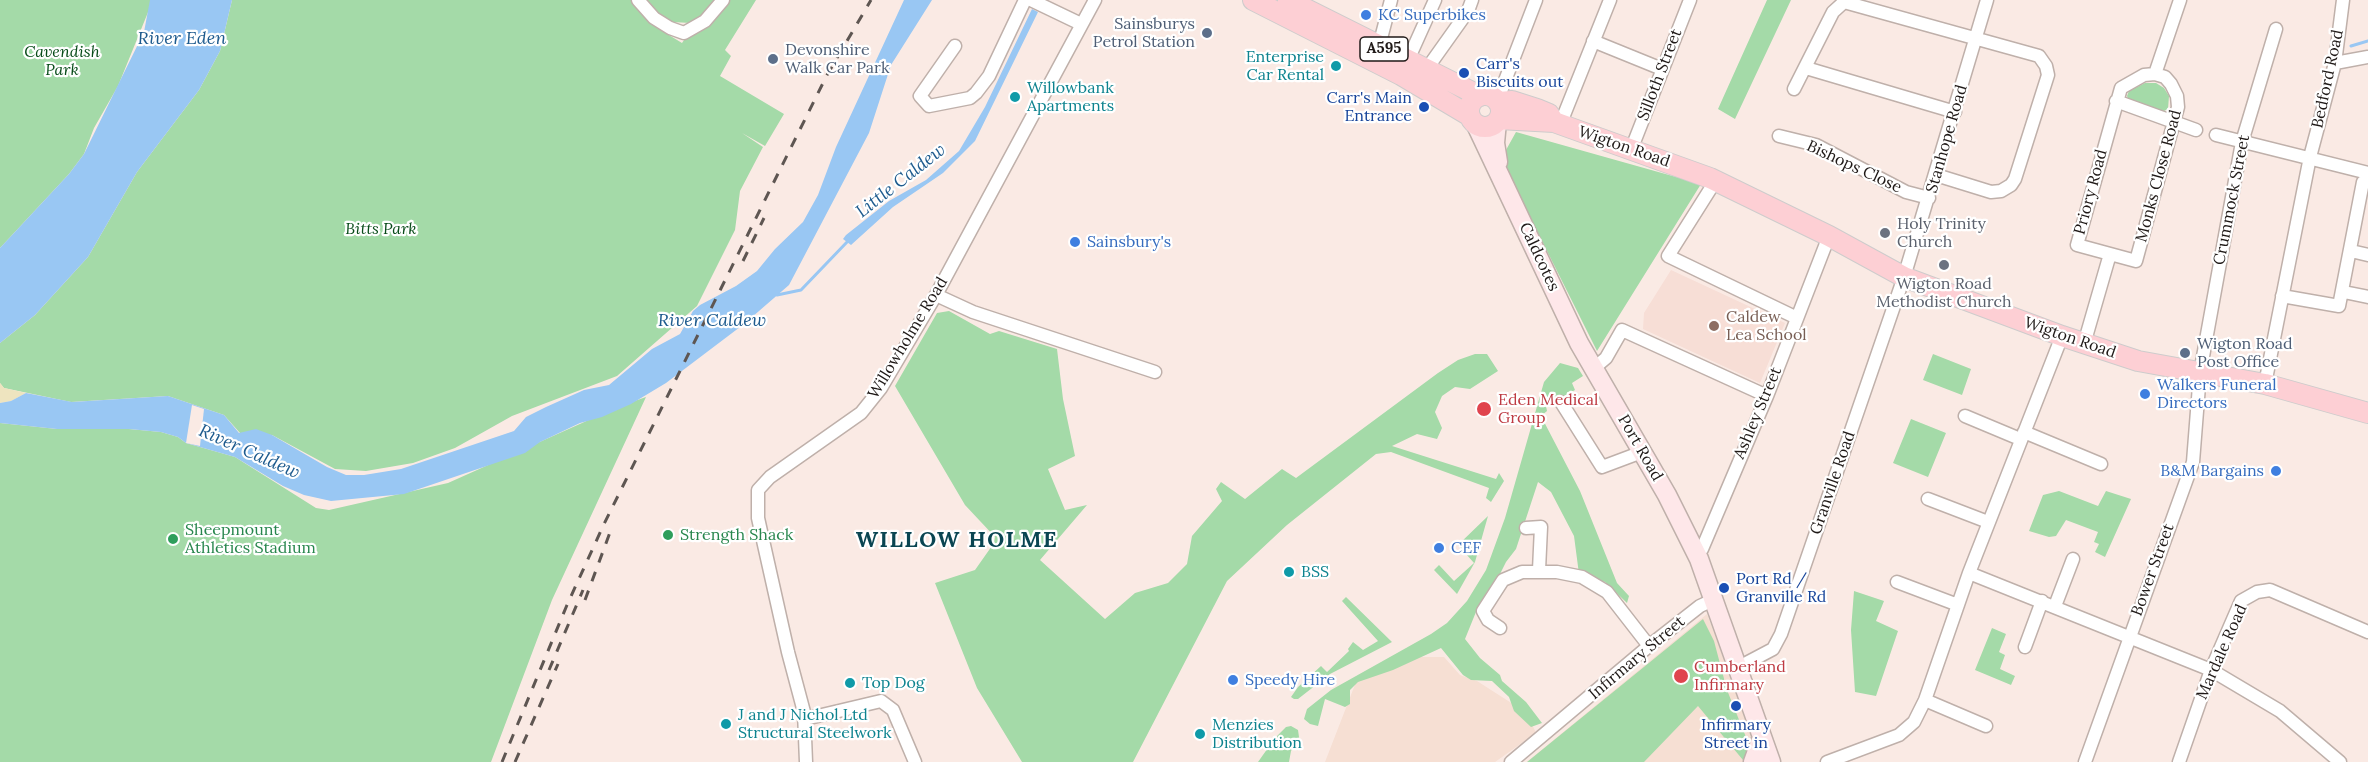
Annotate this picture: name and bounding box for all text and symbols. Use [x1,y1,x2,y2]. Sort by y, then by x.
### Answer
place label: KC Superbikes [1378,5,1486,25]
marker: KC Superbikes [1359,8,1373,22]
place label: Sainsburys Petrol Station [1093,14,1195,52]
marker: Sainsburys Petrol Station [1200,26,1214,40]
street label: Silloth Street [1634,26,1686,124]
water label: River Eden [138,28,226,50]
street label: Bedford Road [2308,28,2348,130]
road number: A595 [1360,37,1408,61]
place label: Devonshire Walk Car Park [785,40,890,78]
park label: Cavendish Park [24,42,100,80]
place label: Enterprise Car Rental [1246,47,1324,85]
marker: Devonshire Walk Car Park [766,52,780,66]
place label: Carr's Biscuits out [1476,54,1563,92]
marker: Enterprise Car Rental [1329,59,1343,73]
marker: Carr's Biscuits out [1457,66,1471,80]
place label: Willowbank Apartments [1027,78,1114,116]
street label: Stanhope Road [1922,83,1972,195]
place label: Carr's Main Entrance [1327,88,1412,126]
marker: Willowbank Apartments [1008,90,1022,104]
marker: Carr's Main Entrance [1417,100,1431,114]
street label: Monks Close Road [2132,108,2186,244]
street label: Wigton Road [1576,122,1672,172]
street label: Crummock Street [2210,133,2254,267]
street label: Bishops Close [1803,137,1905,197]
water label: Little Caldew [852,139,950,223]
street label: Priory Road [2070,147,2112,237]
place label: Holy Trinity Church [1897,214,1986,252]
park label: Bitts Park [345,219,417,239]
street label: Caldcotes [1515,220,1563,294]
marker: Holy Trinity Church [1878,226,1892,240]
place label: Sainsbury's [1087,232,1171,252]
marker: Sainsbury's [1068,235,1082,249]
marker: Wigton Road Methodist Church [1937,258,1951,272]
street label: Willowholme Road [864,274,952,402]
place label: Wigton Road Methodist Church [1876,274,2012,312]
place label: Caldew Lea School [1726,307,1807,345]
water label: River Caldew [658,310,766,332]
street label: Wigton Road [2022,313,2118,363]
marker: Caldew Lea School [1707,319,1721,333]
place label: Wigton Road Post Office [2197,334,2293,372]
marker: Wigton Road Post Office [2178,346,2192,360]
street label: Ashley Street [1730,364,1786,462]
place label: Walkers Funeral Directors [2157,375,2277,413]
marker: Walkers Funeral Directors [2138,387,2152,401]
place label: Eden Medical Group [1498,390,1598,428]
marker: Eden Medical Group [1475,400,1493,418]
street label: Port Road [1613,411,1667,485]
water label: River Caldew [195,420,303,484]
street label: Granville Road [1806,429,1860,537]
place label: B&M Bargains [2160,461,2264,481]
marker: B&M Bargains [2269,464,2283,478]
place label: Sheepmount Athletics Stadium [185,520,316,558]
street label: Bower Street [2127,521,2179,619]
place label: Strength Shack [680,525,793,545]
marker: Strength Shack [661,528,675,542]
district label: WILLOW HOLME [856,528,1058,554]
marker: Sheepmount Athletics Stadium [166,532,180,546]
place label: CEF [1451,538,1481,558]
marker: CEF [1432,541,1446,555]
place label: BSS [1301,562,1329,582]
marker: BSS [1282,565,1296,579]
place label: Port Rd / Granville Rd [1736,569,1826,607]
marker: Port Rd / Granville Rd [1717,581,1731,595]
street label: Mardale Road [2192,602,2252,702]
street label: Infirmary Street [1585,612,1689,704]
place label: Cumberland Infirmary [1694,657,1786,695]
marker: Cumberland Infirmary [1672,667,1690,685]
place label: Speedy Hire [1245,670,1335,690]
place label: Top Dog [862,673,925,693]
marker: Speedy Hire [1226,673,1240,687]
marker: Top Dog [843,676,857,690]
marker: Infirmary Street in [1729,699,1743,713]
place label: J and J Nichol Ltd Structural Steelwork [738,705,892,743]
place label: Menzies Distribution [1212,715,1302,753]
place label: Infirmary Street in [1701,715,1771,753]
marker: J and J Nichol Ltd Structural Steelwork [719,717,733,731]
marker: Menzies Distribution [1193,727,1207,741]

